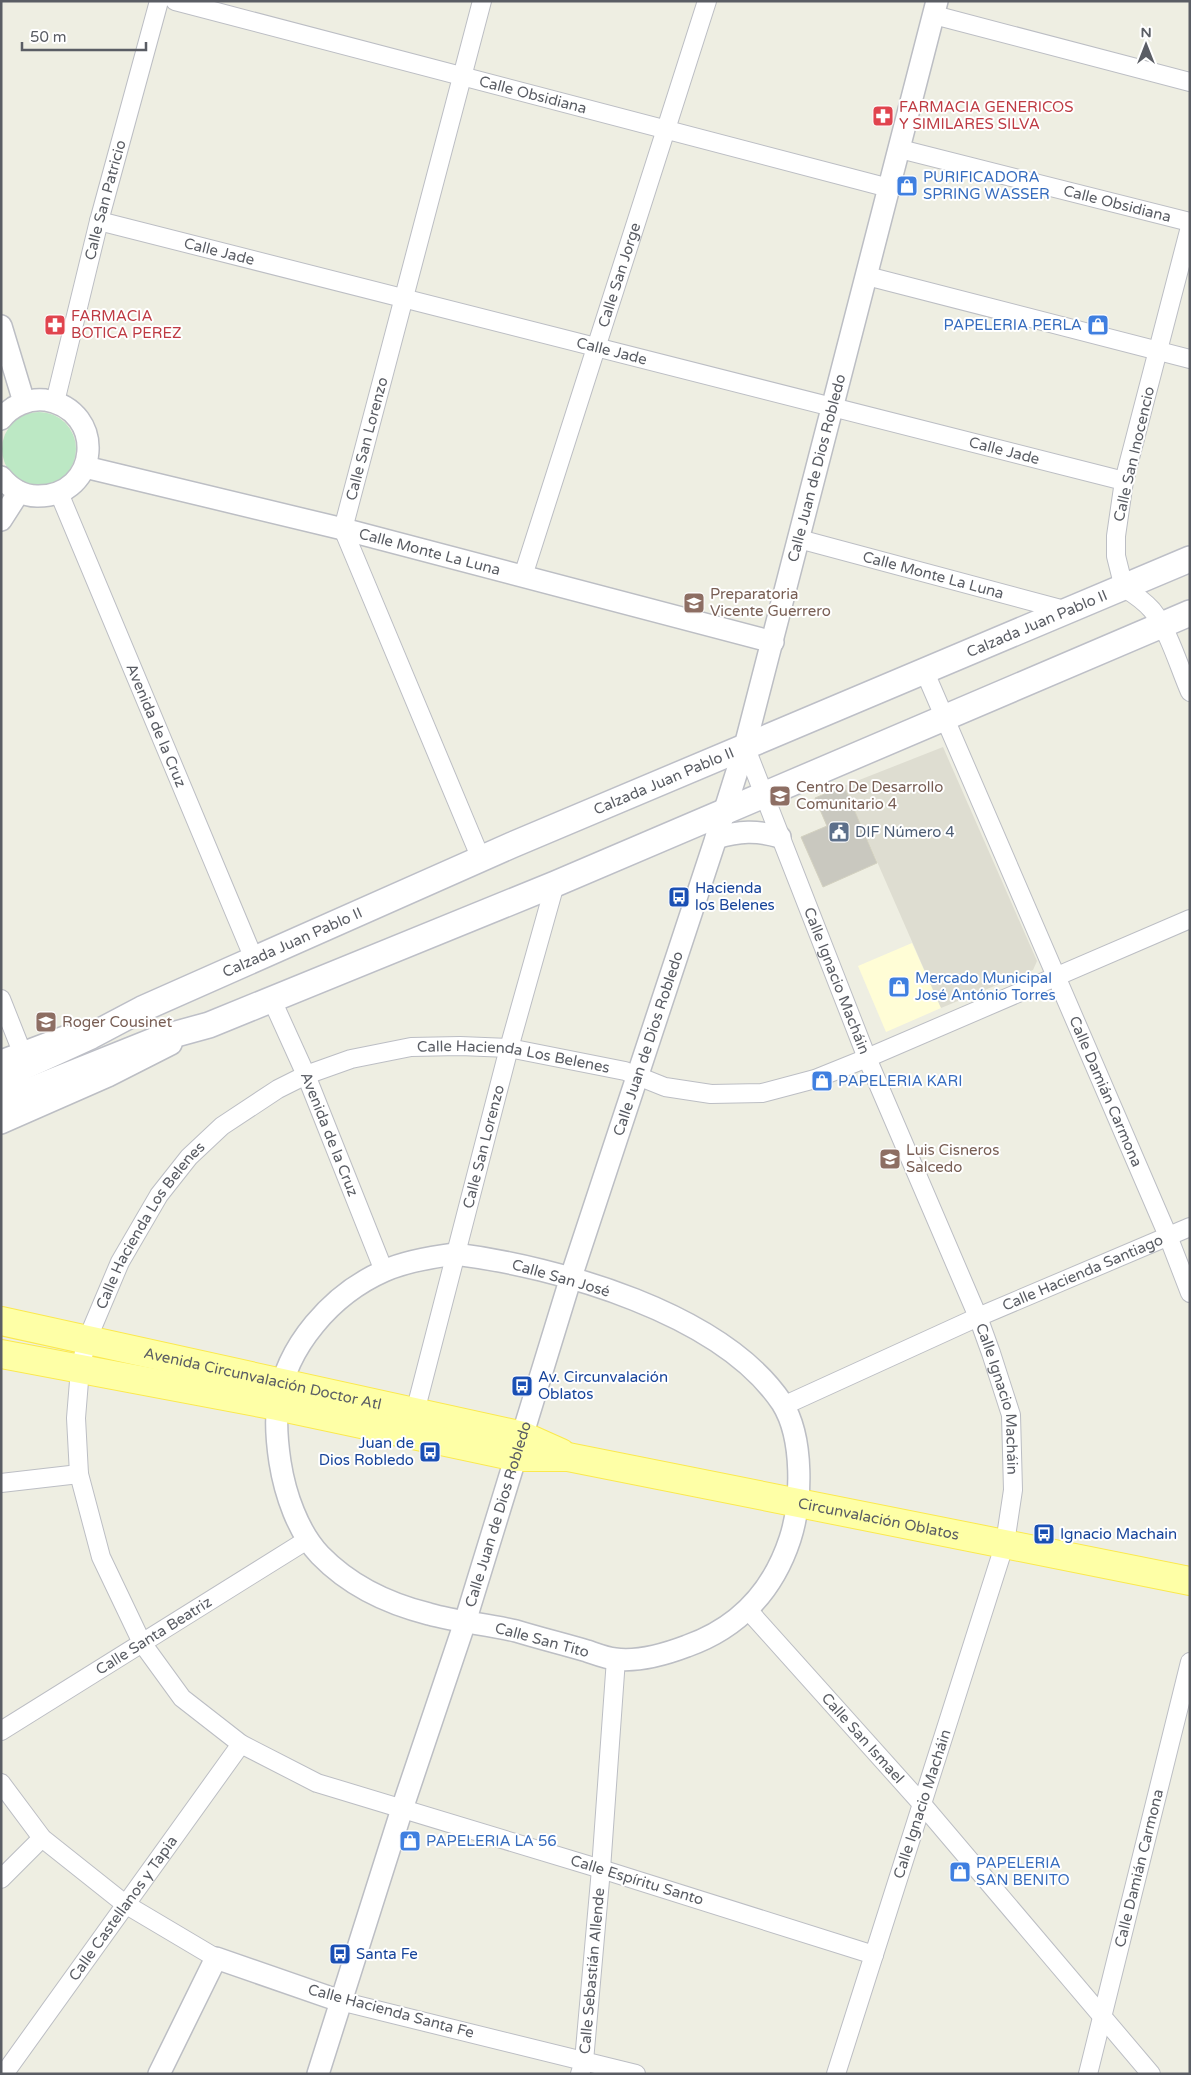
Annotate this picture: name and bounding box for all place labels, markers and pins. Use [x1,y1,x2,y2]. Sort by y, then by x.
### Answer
place label: FARMACIA GENERICOS Y SIMILARES SILVA [899,98,1074,133]
pharmacy icon: FARMACIA GENERICOS Y SIMILARES SILVA [871,104,895,128]
place label: PURIFICADORA SPRING WASSER [923,168,1050,203]
shop icon: PURIFICADORA SPRING WASSER [895,174,919,198]
place label: FARMACIA BOTICA PEREZ [71,307,182,342]
pharmacy icon: FARMACIA BOTICA PEREZ [43,313,67,337]
shop icon: PAPELERIA PERLA [1086,313,1110,337]
place label: PAPELERIA PERLA [944,316,1082,334]
place label: Preparatoria Vicente Guerrero [710,585,831,620]
school or university icon: Preparatoria Vicente Guerrero [682,591,706,615]
place label: Centro De Desarrollo Comunitario 4 [796,778,943,813]
school or university icon: Centro De Desarrollo Comunitario 4 [768,784,792,808]
public building icon: DIF Número 4 [827,820,851,844]
place label: DIF Número 4 [855,823,955,841]
place label: Hacienda los Belenes [695,879,775,914]
bus stop icon: Hacienda los Belenes [667,885,691,909]
place label: Mercado Municipal José António Torres [915,969,1056,1004]
shop icon: Mercado Municipal José António Torres [887,975,911,999]
school or university icon: Roger Cousinet [34,1010,58,1034]
place label: Roger Cousinet [62,1013,172,1031]
shop icon: PAPELERIA KARI [810,1069,834,1093]
place label: PAPELERIA KARI [838,1072,962,1090]
place label: Luis Cisneros Salcedo [906,1141,999,1176]
school or university icon: Luis Cisneros Salcedo [878,1147,902,1171]
place label: Av. Circunvalación Oblatos [538,1368,668,1403]
bus stop icon: Av. Circunvalación Oblatos [510,1374,534,1398]
place label: Juan de Dios Robledo [319,1434,414,1469]
bus stop icon: Juan de Dios Robledo [418,1440,442,1464]
bus stop icon: Ignacio Machain [1032,1522,1056,1546]
place label: Ignacio Machain [1060,1525,1177,1543]
shop icon: PAPELERIA LA 56 [398,1829,422,1853]
place label: PAPELERIA LA 56 [426,1832,557,1850]
place label: PAPELERIA SAN BENITO [976,1854,1070,1889]
shop icon: PAPELERIA SAN BENITO [948,1860,972,1884]
bus stop icon: Santa Fe [328,1942,352,1966]
place label: Santa Fe [356,1945,418,1963]

